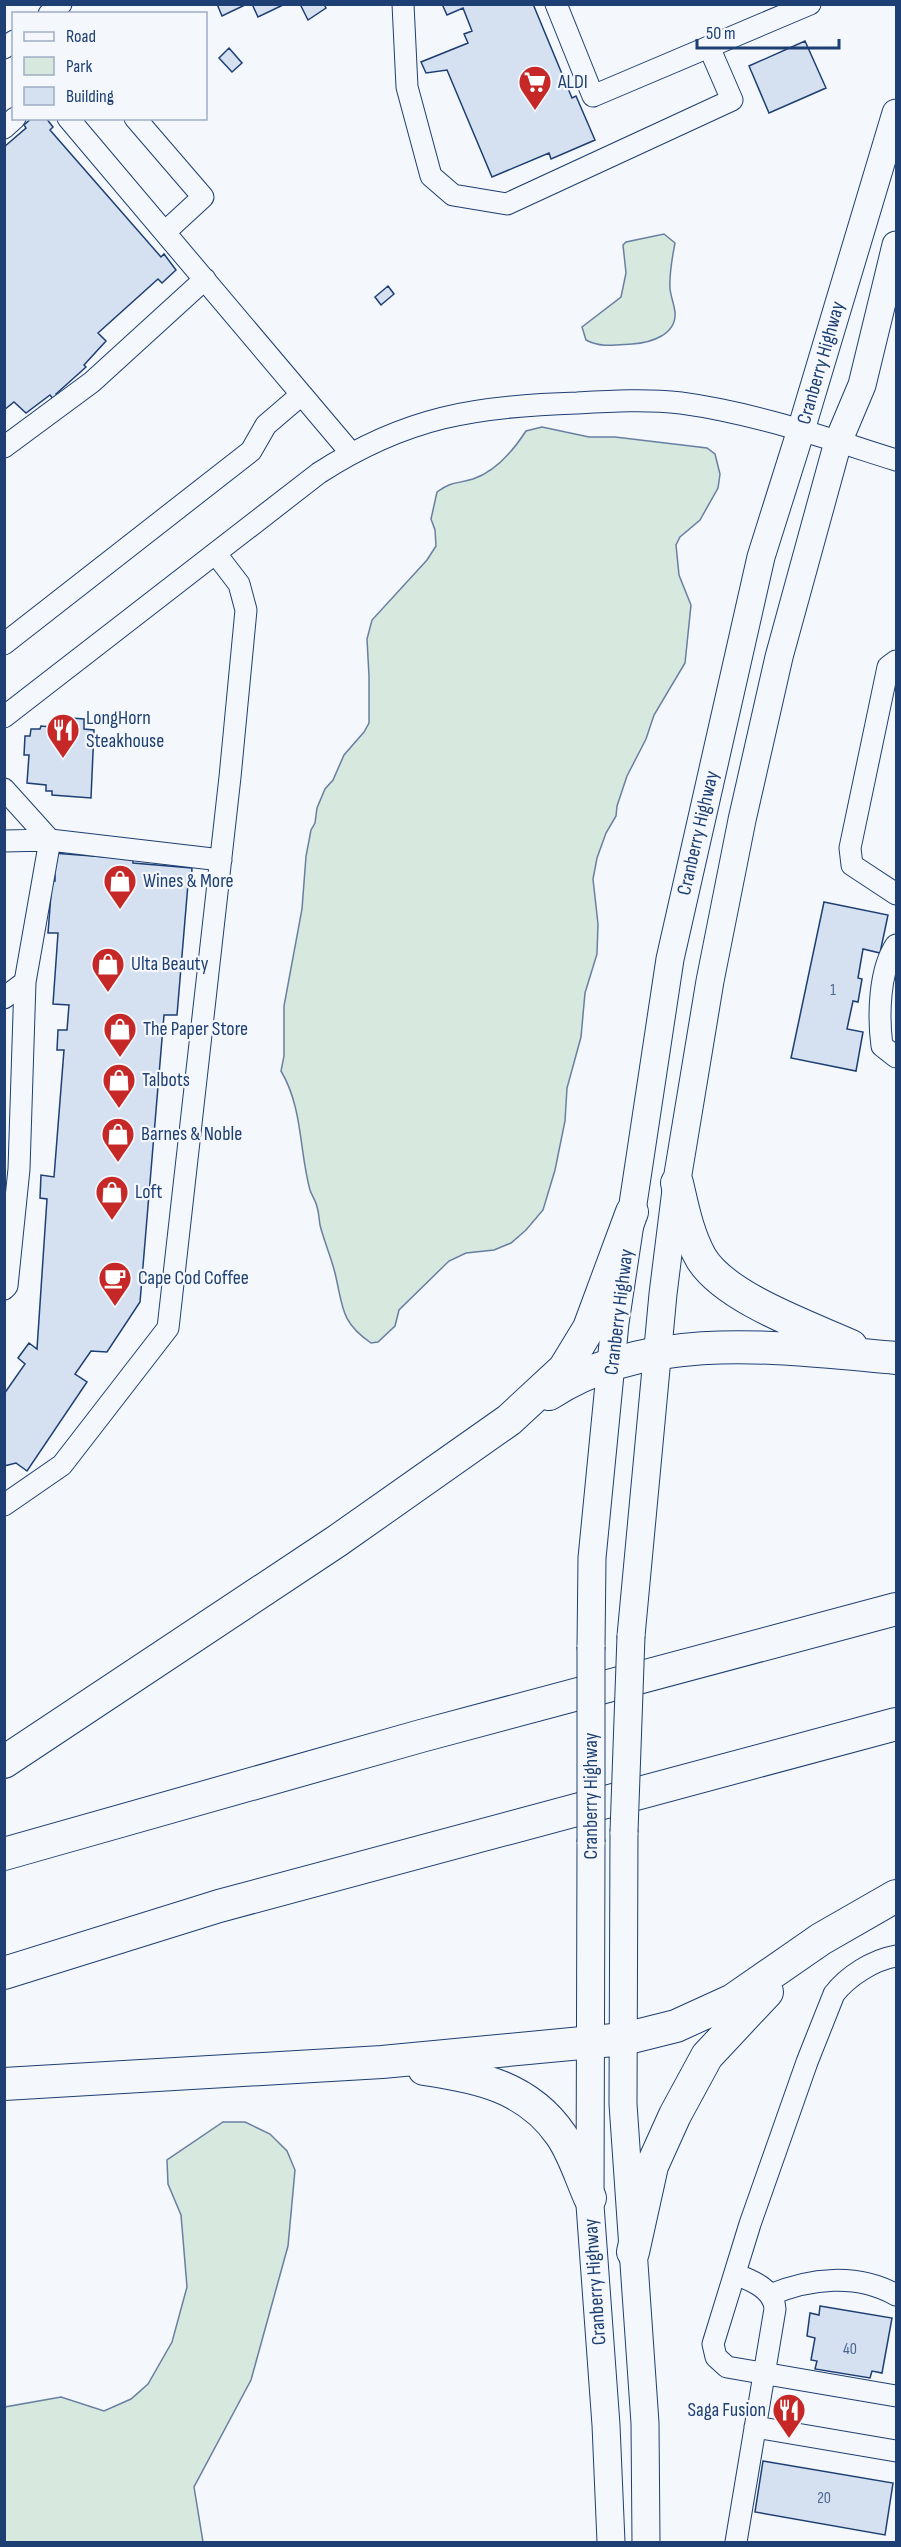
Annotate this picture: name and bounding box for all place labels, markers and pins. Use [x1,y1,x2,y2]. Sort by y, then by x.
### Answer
supermarket icon: ALDI [517,64,553,111]
place label: ALDI [557,70,588,94]
place label: LongHorn Steakhouse [86,706,164,753]
restaurant icon: LongHorn Steakhouse [45,712,81,759]
shop icon: Wines & More [102,863,138,910]
place label: Wines & More [143,869,234,893]
shop icon: Ulta Beauty [90,946,126,993]
place label: Ulta Beauty [131,952,209,976]
shop icon: The Paper Store [102,1011,138,1058]
place label: The Paper Store [143,1017,248,1041]
shop icon: Talbots [101,1062,137,1109]
place label: Talbots [142,1068,190,1092]
shop icon: Barnes & Noble [100,1116,136,1163]
place label: Barnes & Noble [141,1122,242,1146]
shop icon: Loft [94,1174,130,1221]
place label: Loft [135,1180,162,1204]
cafe icon: Cape Cod Coffee [97,1260,133,1307]
place label: Cape Cod Coffee [138,1266,249,1290]
restaurant icon: Saga Fusion [771,2392,807,2439]
place label: Saga Fusion [687,2398,766,2422]

